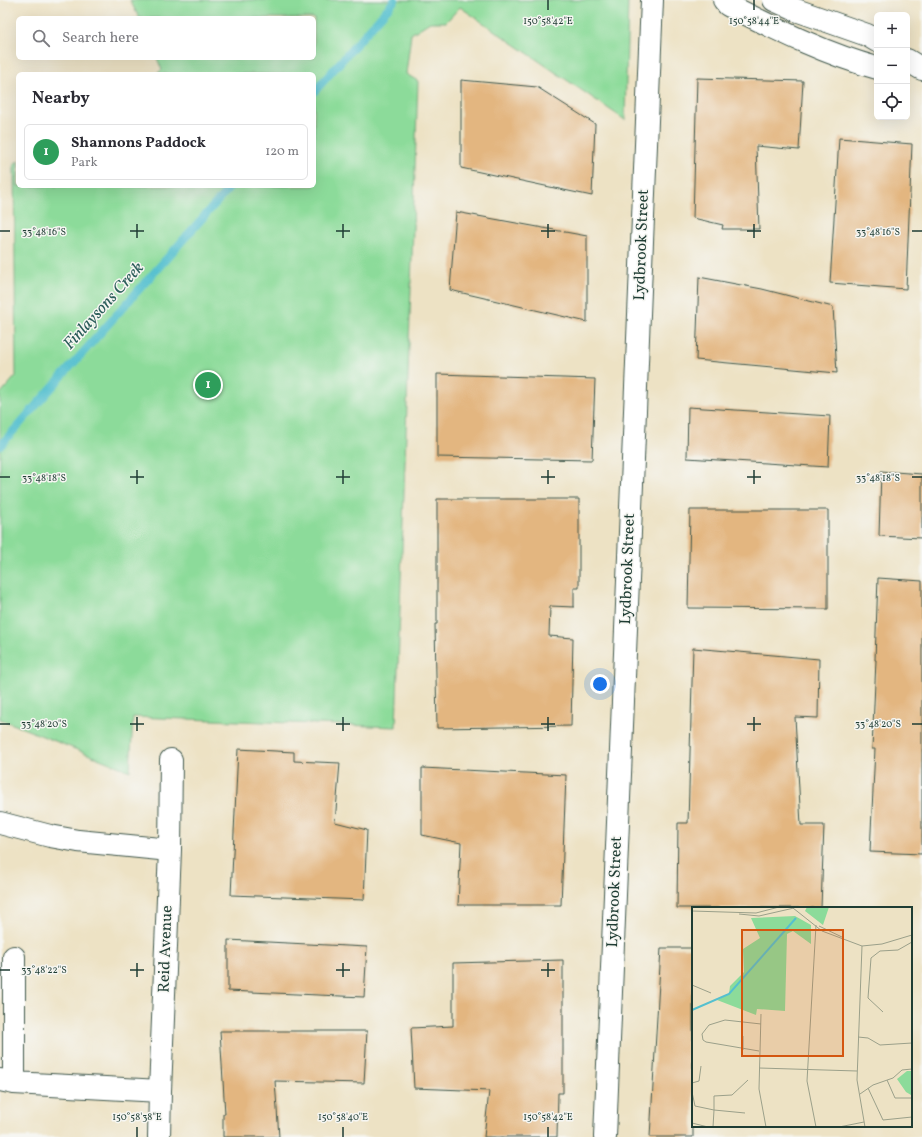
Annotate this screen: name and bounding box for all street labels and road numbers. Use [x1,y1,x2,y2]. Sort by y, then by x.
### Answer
street label: Lydbrook Street [629,189,655,301]
street label: Lydbrook Street [615,513,641,625]
street label: Lydbrook Street [602,836,628,948]
street label: Reid Avenue [153,905,179,993]

